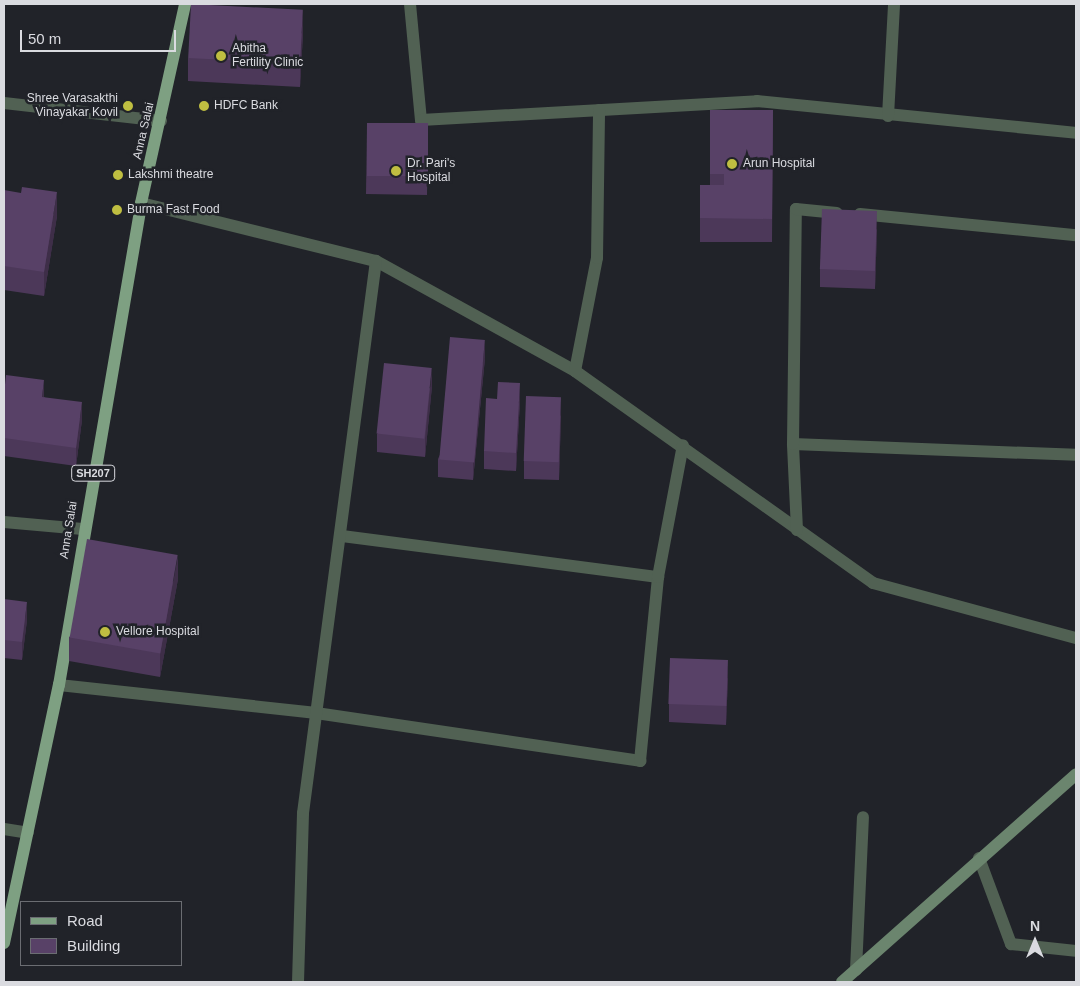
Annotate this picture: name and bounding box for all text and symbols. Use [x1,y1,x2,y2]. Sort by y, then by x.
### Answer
scale bar [22,20,179,52]
text: 50 m [28,30,61,47]
place label: Abitha Fertility Clinic [232,42,303,70]
marker: Abitha Fertility Clinic [214,49,228,63]
place label: Shree Varasakthi Vinayakar Kovil [27,92,118,120]
place label: HDFC Bank [214,99,278,113]
marker: Shree Varasakthi Vinayakar Kovil [122,100,134,112]
marker: HDFC Bank [198,100,210,112]
street label: Anna Salai [130,101,158,161]
place label: Dr. Pari's Hospital [407,157,455,185]
marker: Arun Hospital [725,157,739,171]
place label: Arun Hospital [743,157,815,171]
marker: Dr. Pari's Hospital [389,164,403,178]
place label: Lakshmi theatre [128,168,213,182]
marker: Lakshmi theatre [112,169,124,181]
place label: Burma Fast Food [127,203,220,217]
marker: Burma Fast Food [111,204,123,216]
road number: SH207 [70,464,116,482]
street label: Anna Salai [57,500,81,560]
marker: Vellore Hospital [98,625,112,639]
place label: Vellore Hospital [116,625,199,639]
legend [20,901,182,966]
text: Road [67,912,103,929]
north arrow [1010,916,1060,966]
text: N [1030,918,1040,934]
text: Building [67,937,120,954]

